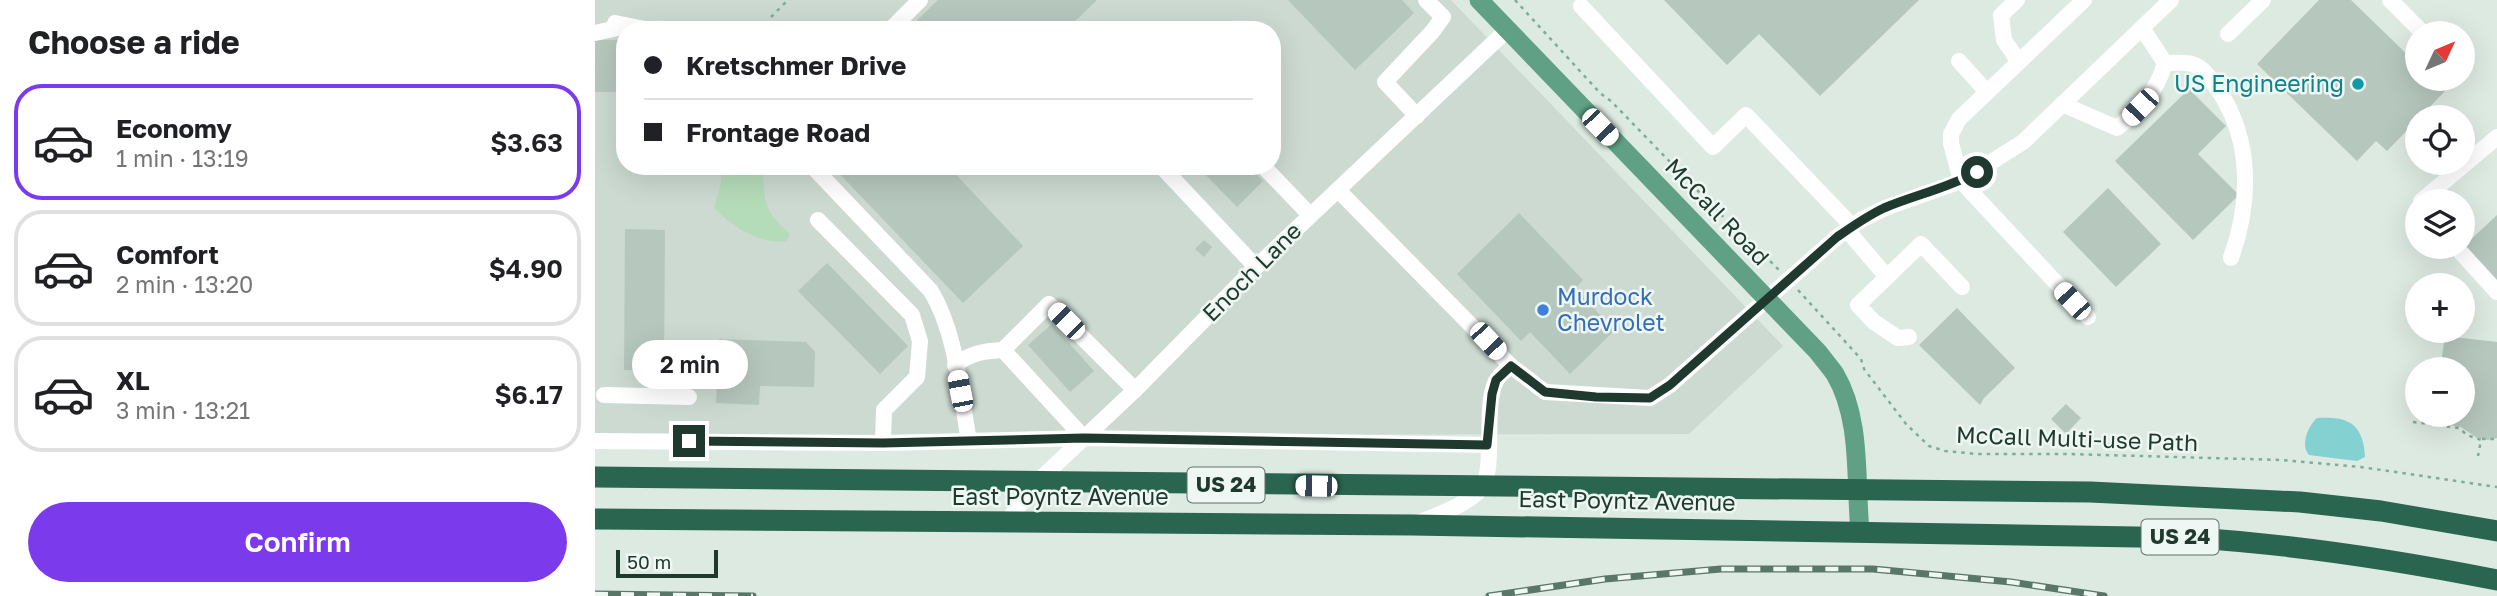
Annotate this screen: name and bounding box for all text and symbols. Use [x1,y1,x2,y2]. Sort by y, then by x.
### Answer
north arrow [2405,21,2475,91]
map controls [2405,21,2475,427]
text: Choose a ride [28,23,240,61]
text: Kretschmer Drive [686,50,906,81]
place label: US Engineering [2174,69,2344,97]
marker: US Engineering [2350,76,2366,92]
car [2118,85,2163,129]
car [1578,105,1623,149]
button: locate [2405,105,2475,175]
icon: car [32,111,95,174]
text: Economy [116,113,232,144]
text: Frontage Road [686,117,870,148]
text: $3.63 [490,127,563,158]
text: 1 min · 13:19 [116,144,249,172]
street label: McCall Road [1660,152,1776,271]
route start [1961,156,1993,188]
button: layers [2405,189,2475,259]
street label: Enoch Lane [1196,216,1307,327]
icon: car [32,237,95,300]
text: Comfort [116,239,219,270]
text: $4.90 [489,253,563,284]
text: 2 min · 13:20 [116,270,253,298]
button: + [2405,273,2475,343]
car [2050,278,2095,324]
place label: Murdock Chevrolet [1557,282,1665,336]
car [1044,299,1089,343]
marker: Murdock Chevrolet [1535,302,1551,318]
car [1466,318,1511,364]
callout: 2 min [631,340,747,388]
text: 2 min [660,350,720,378]
button: − [2405,357,2475,427]
icon: car [32,363,95,426]
text: XL [116,365,150,396]
car [946,368,975,414]
text: $6.17 [494,379,563,410]
text: 3 min · 13:21 [116,396,250,424]
street label: McCall Multi-use Path [1955,420,2199,456]
route end [673,425,705,457]
road number: US 24 [1187,468,1265,503]
car [1295,475,1338,497]
street label: East Poyntz Avenue [951,482,1169,510]
street label: East Poyntz Avenue [1518,484,1736,516]
button: Confirm [28,502,567,582]
road number: US 24 [2141,520,2219,554]
scale bar [616,547,717,579]
text: 50 m [627,550,671,573]

